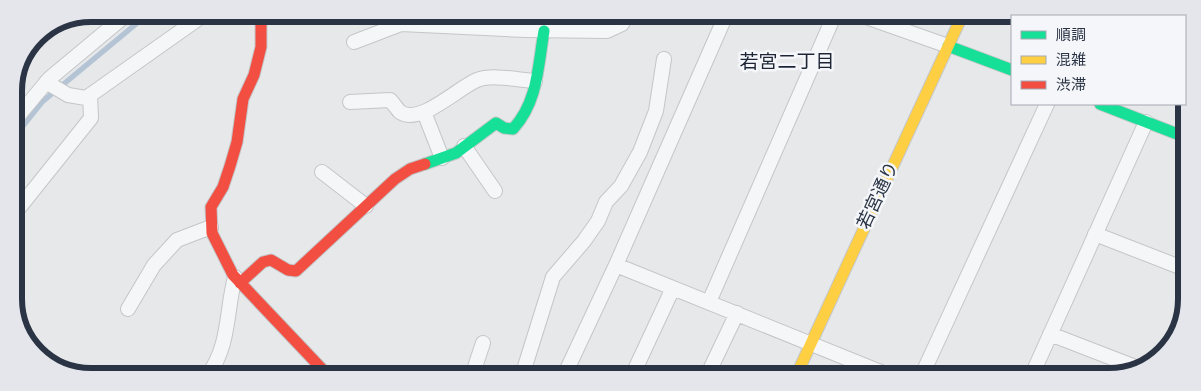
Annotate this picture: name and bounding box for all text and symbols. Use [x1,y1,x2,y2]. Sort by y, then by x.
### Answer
legend [1011,15,1186,105]
text: 順調 [1056,27,1086,46]
district label: 若宮二丁目 [739,51,835,75]
text: 混雑 [1056,52,1086,71]
text: 渋滞 [1056,77,1086,96]
street label: 若宮通り [853,159,905,233]

